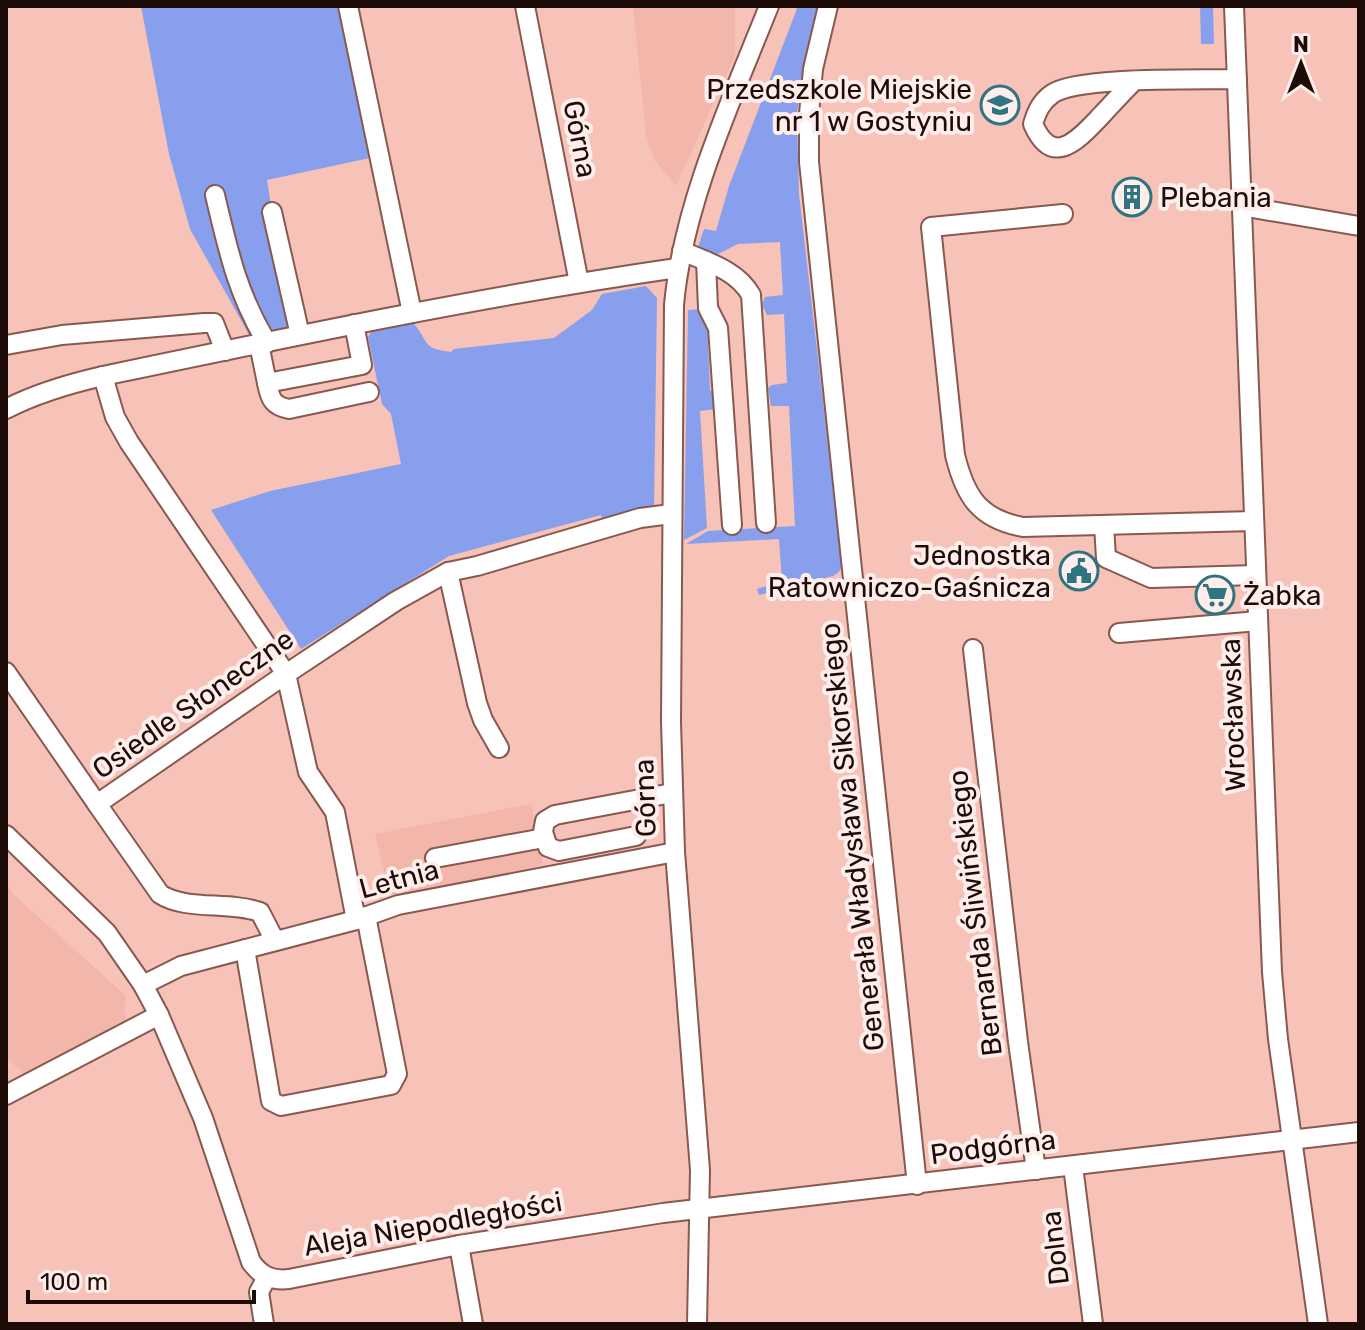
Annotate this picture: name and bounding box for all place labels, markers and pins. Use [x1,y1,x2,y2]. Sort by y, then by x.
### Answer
place label: Przedszkole Miejskie nr 1 w Gostyniu [706,73,972,138]
school or university icon: Przedszkole Miejskie nr 1 w Gostyniu [979,84,1021,126]
building icon: Plebania [1111,176,1153,218]
place label: Plebania [1160,181,1272,214]
place label: Jednostka Ratowniczo-Gaśnicza [768,539,1051,604]
public building icon: Jednostka Ratowniczo-Gaśnicza [1058,550,1100,592]
supermarket icon: Żabka [1194,574,1236,616]
place label: Żabka [1243,579,1322,612]

